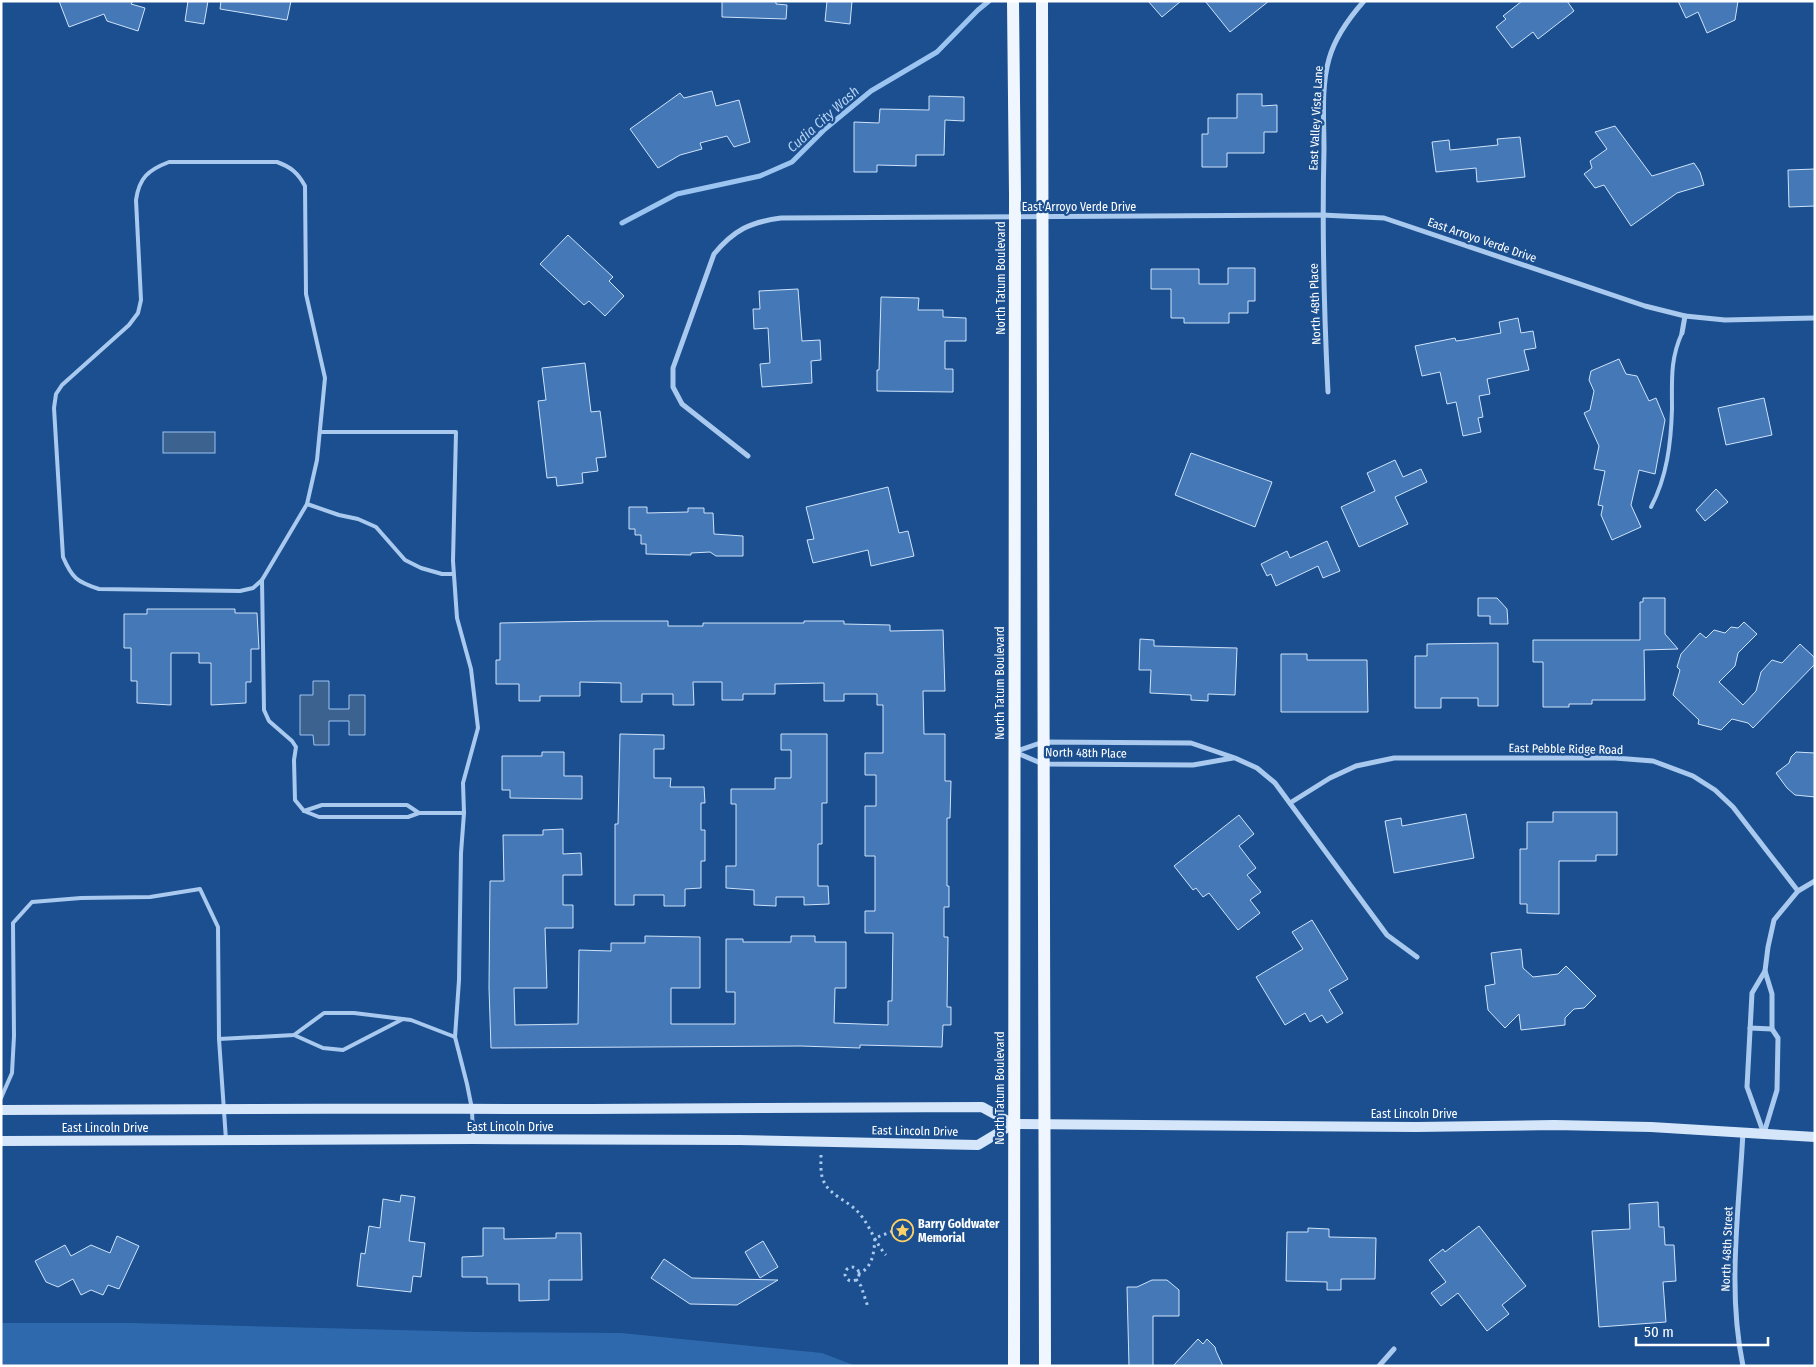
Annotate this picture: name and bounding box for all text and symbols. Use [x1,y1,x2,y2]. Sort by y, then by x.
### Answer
street label: East Valley Vista Lane [1306,65,1326,171]
water label: Cudia City Wash [784,83,863,156]
street label: East Arroyo Verde Drive [1022,200,1136,214]
street label: East Arroyo Verde Drive [1426,215,1538,265]
street label: North Tatum Boulevard [994,221,1008,335]
street label: North 48th Place [1307,263,1323,345]
street label: North Tatum Boulevard [993,626,1007,740]
street label: East Pebble Ridge Road [1509,741,1623,757]
street label: North 48th Place [1045,745,1127,761]
street label: North Tatum Boulevard [993,1031,1007,1145]
street label: East Lincoln Drive [1371,1107,1457,1121]
street label: East Lincoln Drive [467,1120,553,1134]
street label: East Lincoln Drive [62,1121,148,1135]
street label: East Lincoln Drive [872,1123,959,1139]
street label: North 48th Street [1719,1206,1735,1292]
place label: Barry Goldwater Memorial [918,1217,1000,1245]
place icon: Barry Goldwater Memorial [890,1219,914,1243]
scale bar [1636,1314,1768,1346]
text: 50 m [1644,1323,1674,1341]

